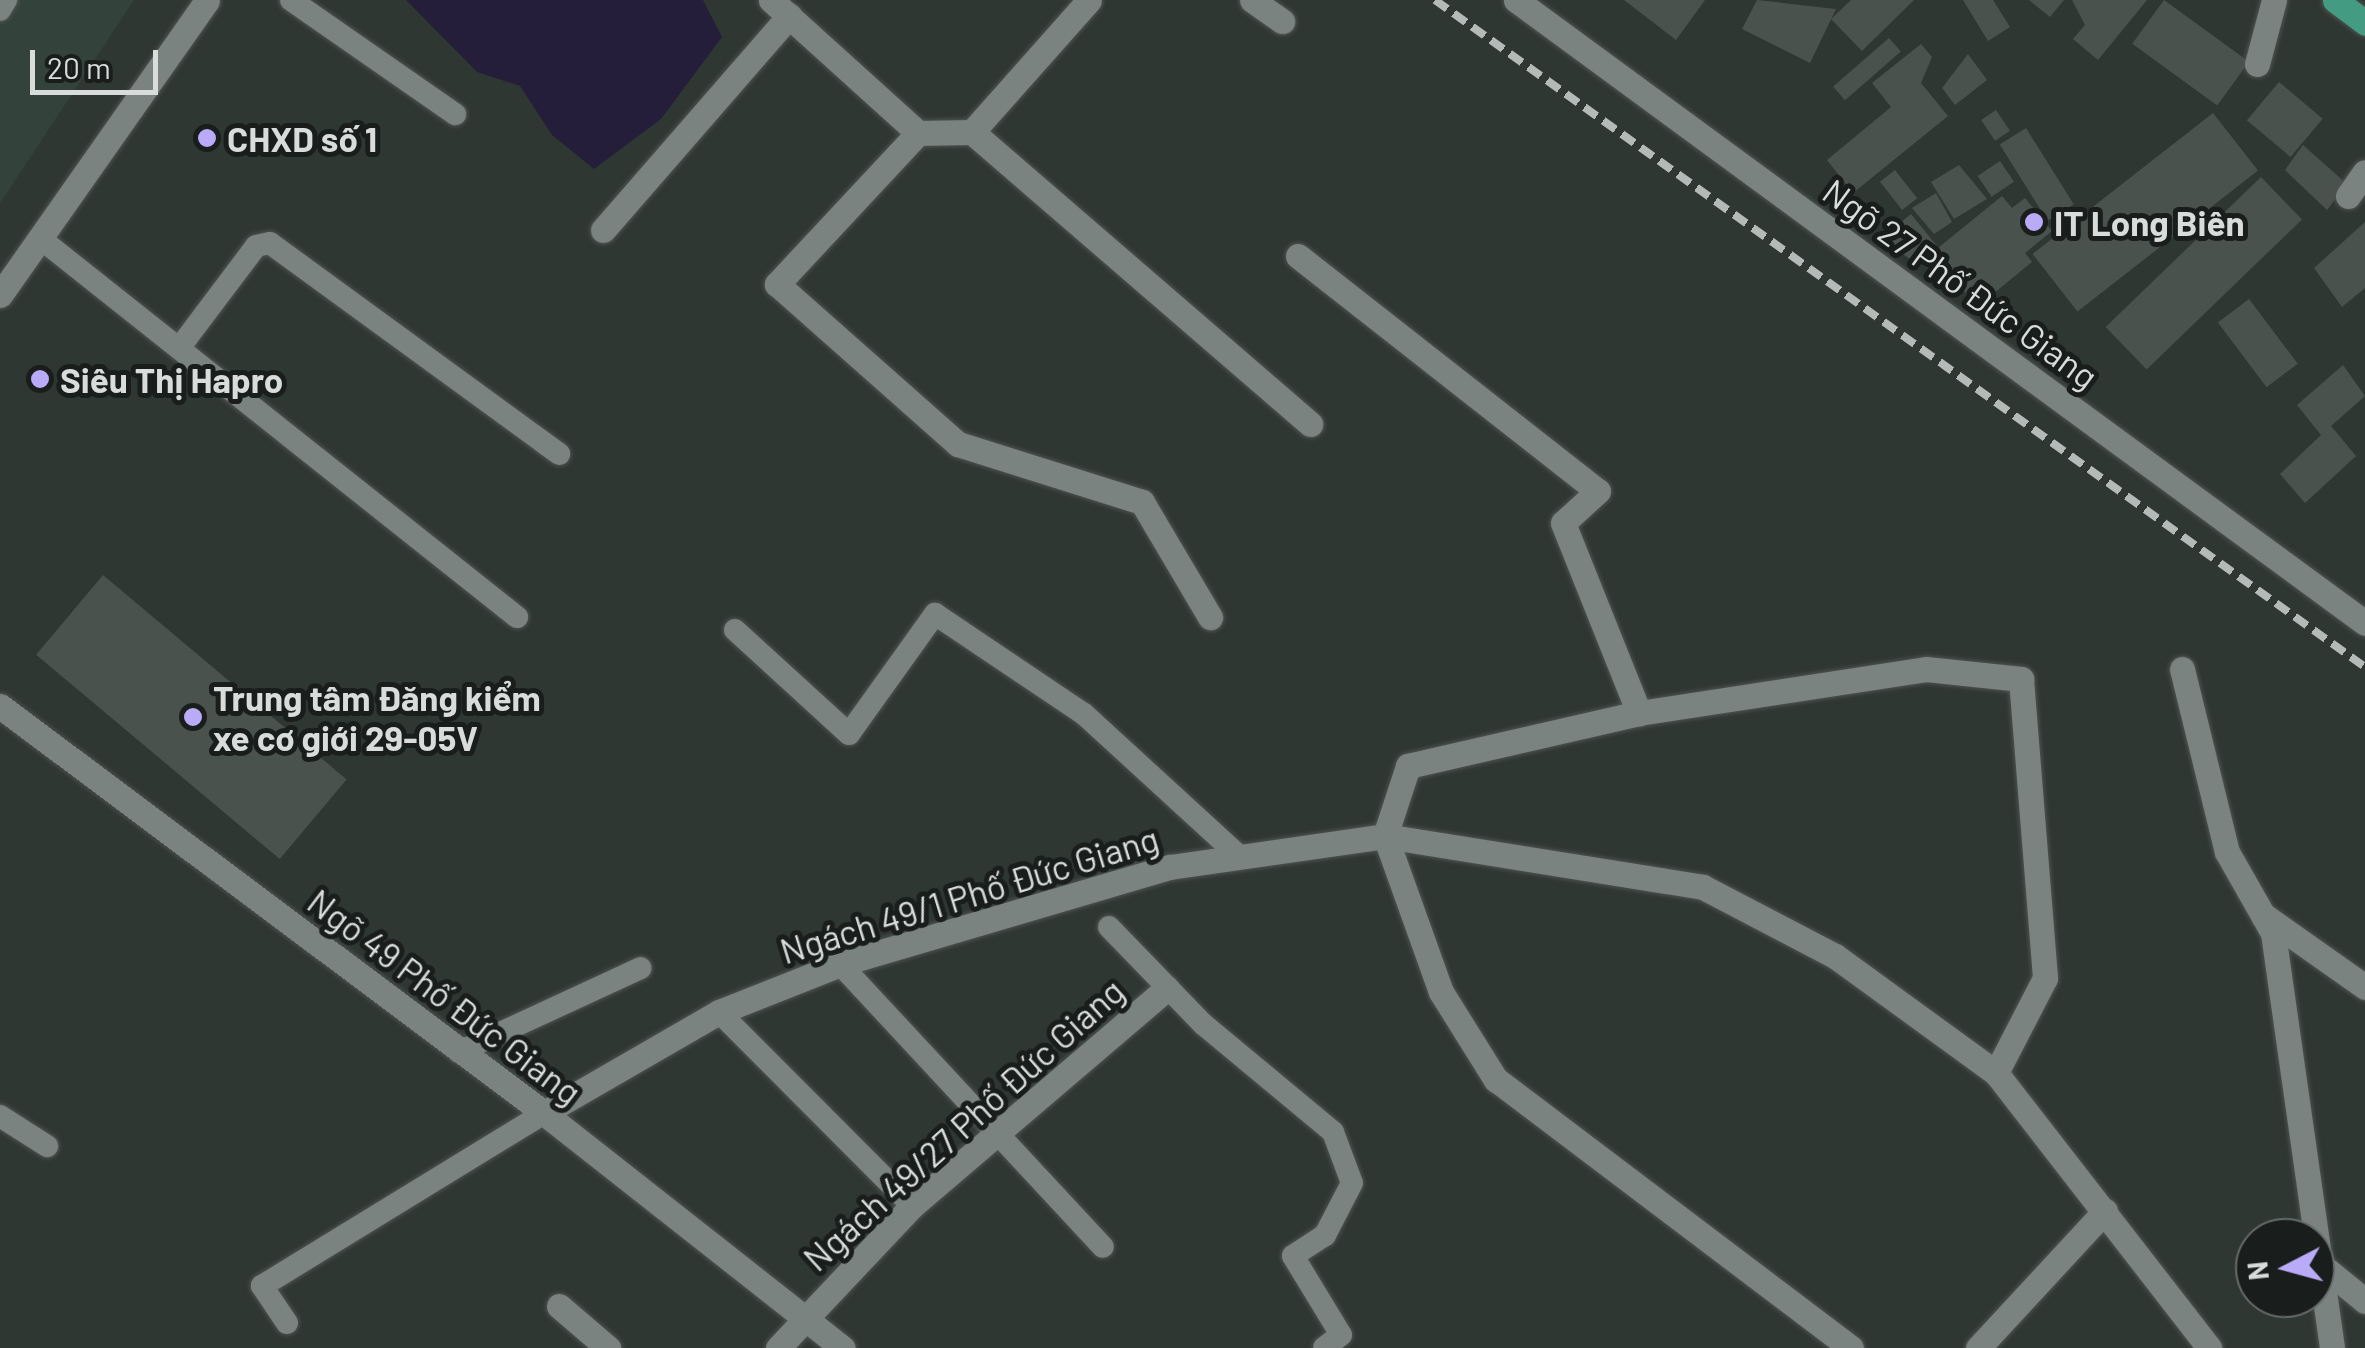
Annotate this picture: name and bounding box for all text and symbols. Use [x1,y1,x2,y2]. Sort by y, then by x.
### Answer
scale bar [35,30,162,92]
text: 20 m [47,49,111,85]
place label: CHXD số 1 [227,117,377,159]
marker: CHXD số 1 [196,127,218,149]
street label: Ngõ 27 Phố Đức Giang [1816,169,2106,397]
place label: IT Long Biên [2054,201,2245,243]
marker: IT Long Biên [2023,211,2045,233]
place label: Siêu Thị Hapro [60,358,283,400]
marker: Siêu Thị Hapro [29,368,51,390]
place label: Trung tâm Đăng kiểm xe cơ giới 29-05V [213,676,541,758]
marker: Trung tâm Đăng kiểm xe cơ giới 29-05V [182,706,204,728]
street label: Ngách 49/1 Phố Đức Giang [775,816,1163,972]
street label: Ngõ 49 Phố Đức Giang [300,880,590,1112]
street label: Ngách 49/27 Phố Đức Giang [794,969,1132,1279]
north arrow [2235,1218,2335,1318]
text: N [2239,1260,2275,1282]

